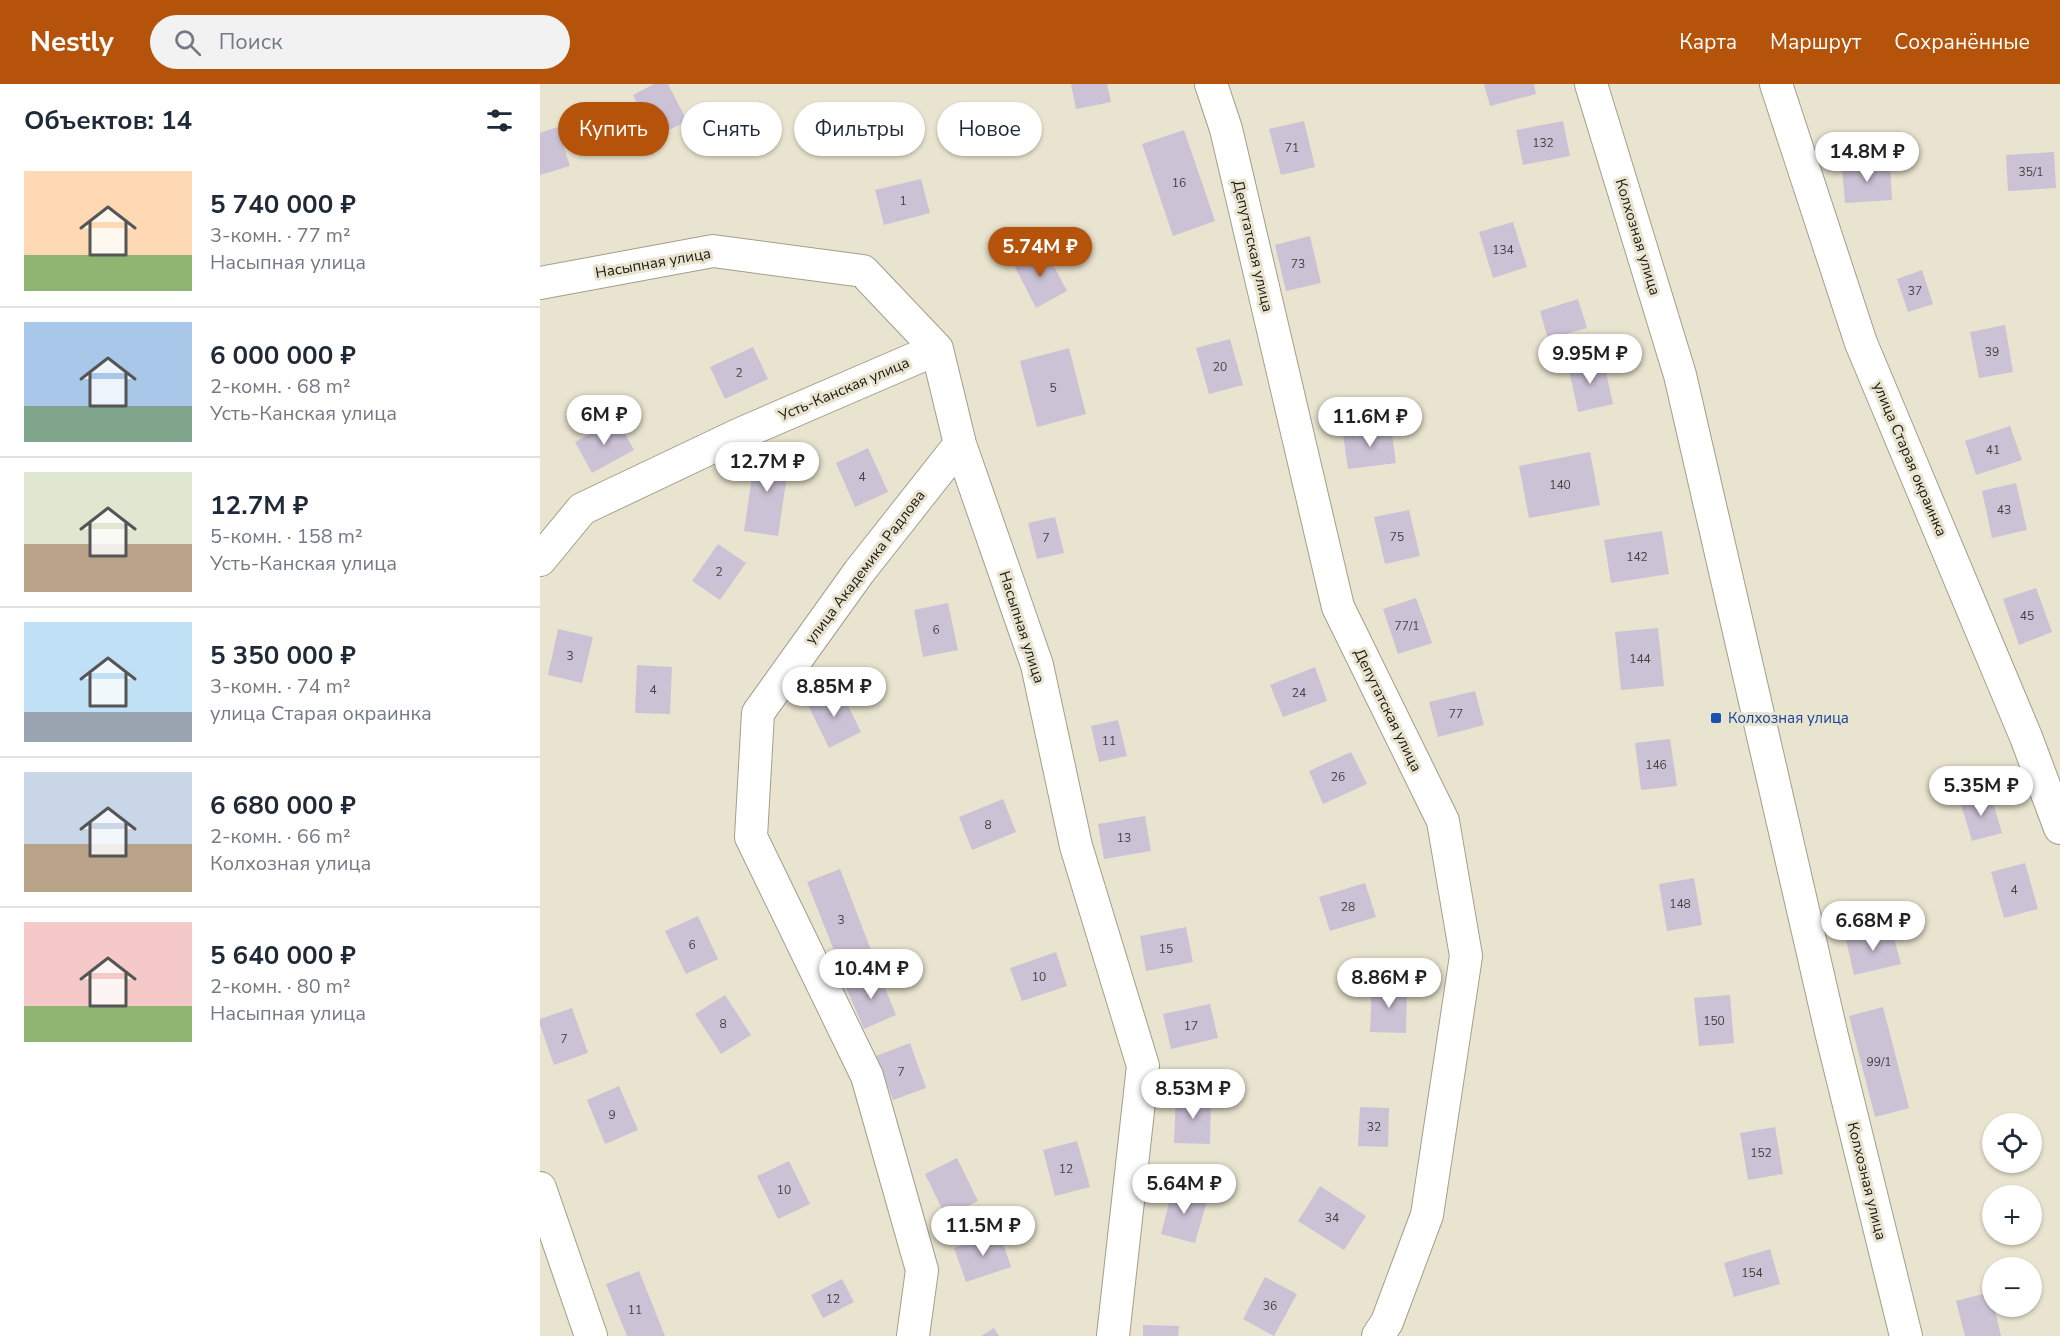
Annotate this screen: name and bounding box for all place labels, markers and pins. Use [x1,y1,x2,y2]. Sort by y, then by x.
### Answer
pin: 14.8M ₽ [1812,132,1922,183]
pin: 5.74M ₽ [985,227,1095,278]
pin: 9.95M ₽ [1535,334,1645,385]
pin: 6M ₽ [568,395,640,446]
pin: 11.6M ₽ [1315,397,1425,448]
pin: 12.7M ₽ [712,442,822,493]
pin: 8.85M ₽ [779,667,889,718]
place label: Колхозная улица [1728,708,1849,728]
marker: Колхозная улица [1709,711,1723,725]
pin: 5.35M ₽ [1926,766,2036,817]
pin: 6.68M ₽ [1818,901,1928,952]
pin: 10.4M ₽ [816,949,926,1000]
pin: 8.86M ₽ [1334,958,1444,1009]
pin: 8.53M ₽ [1138,1069,1248,1120]
pin: 5.64M ₽ [1129,1164,1239,1215]
pin: 11.5M ₽ [928,1206,1038,1257]

